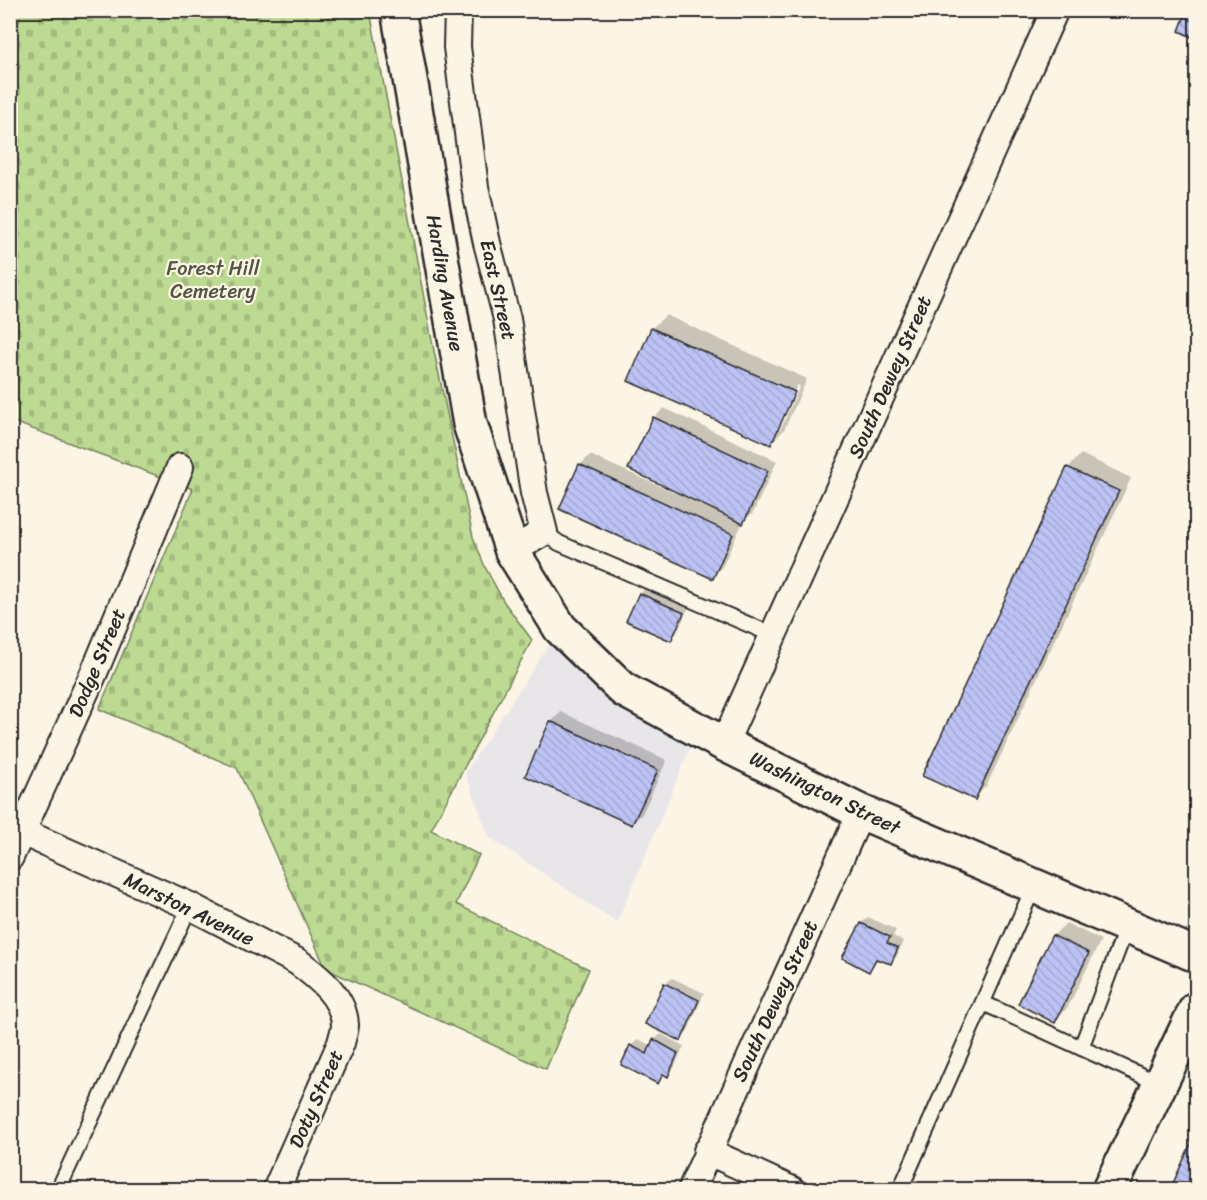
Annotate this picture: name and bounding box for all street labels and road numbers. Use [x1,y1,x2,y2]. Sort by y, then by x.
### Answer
street label: Harding Avenue [416,212,474,354]
street label: East Street [469,236,527,344]
street label: South Dewey Street [838,290,942,464]
street label: Dodge Street [58,603,136,723]
street label: Washington Street [743,741,907,845]
street label: Marston Avenue [118,862,260,956]
street label: South Dewey Street [722,914,828,1088]
street label: Doty Street [279,1044,353,1154]

